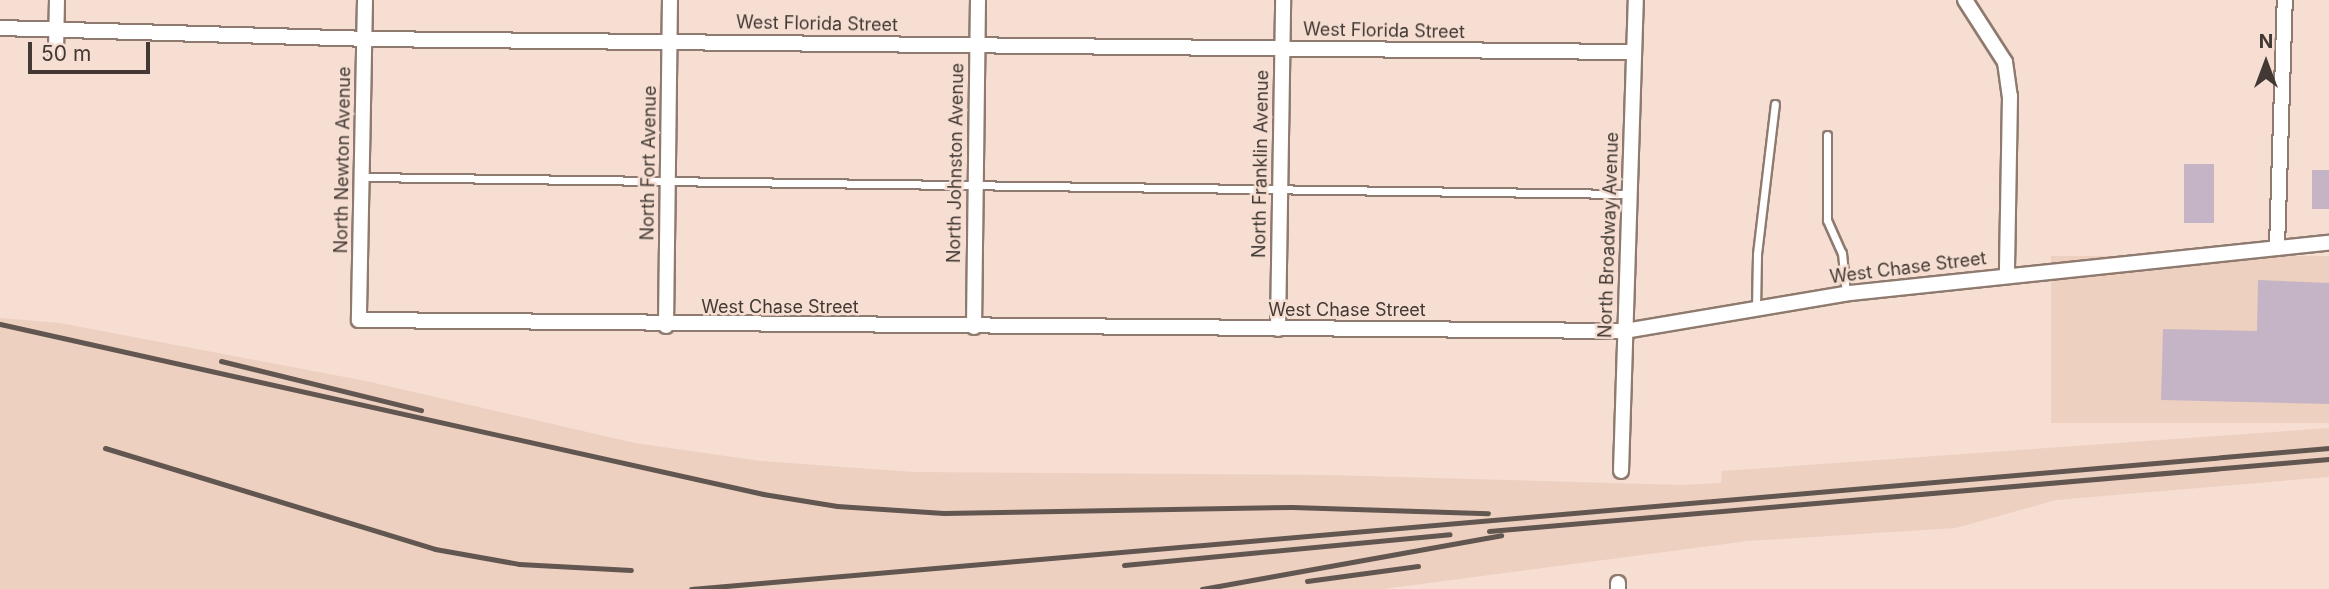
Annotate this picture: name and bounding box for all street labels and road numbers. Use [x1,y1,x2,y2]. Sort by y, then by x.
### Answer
street label: West Florida Street [736,12,898,36]
street label: West Florida Street [1303,19,1465,43]
street label: North Johnston Avenue [943,63,969,263]
street label: North Newton Avenue [331,66,355,254]
street label: North Franklin Avenue [1249,70,1273,258]
street label: North Fort Avenue [637,85,661,241]
street label: North Broadway Avenue [1595,132,1623,338]
street label: West Chase Street [1829,248,1987,288]
street label: West Chase Street [701,296,859,318]
street label: West Chase Street [1268,299,1426,321]

